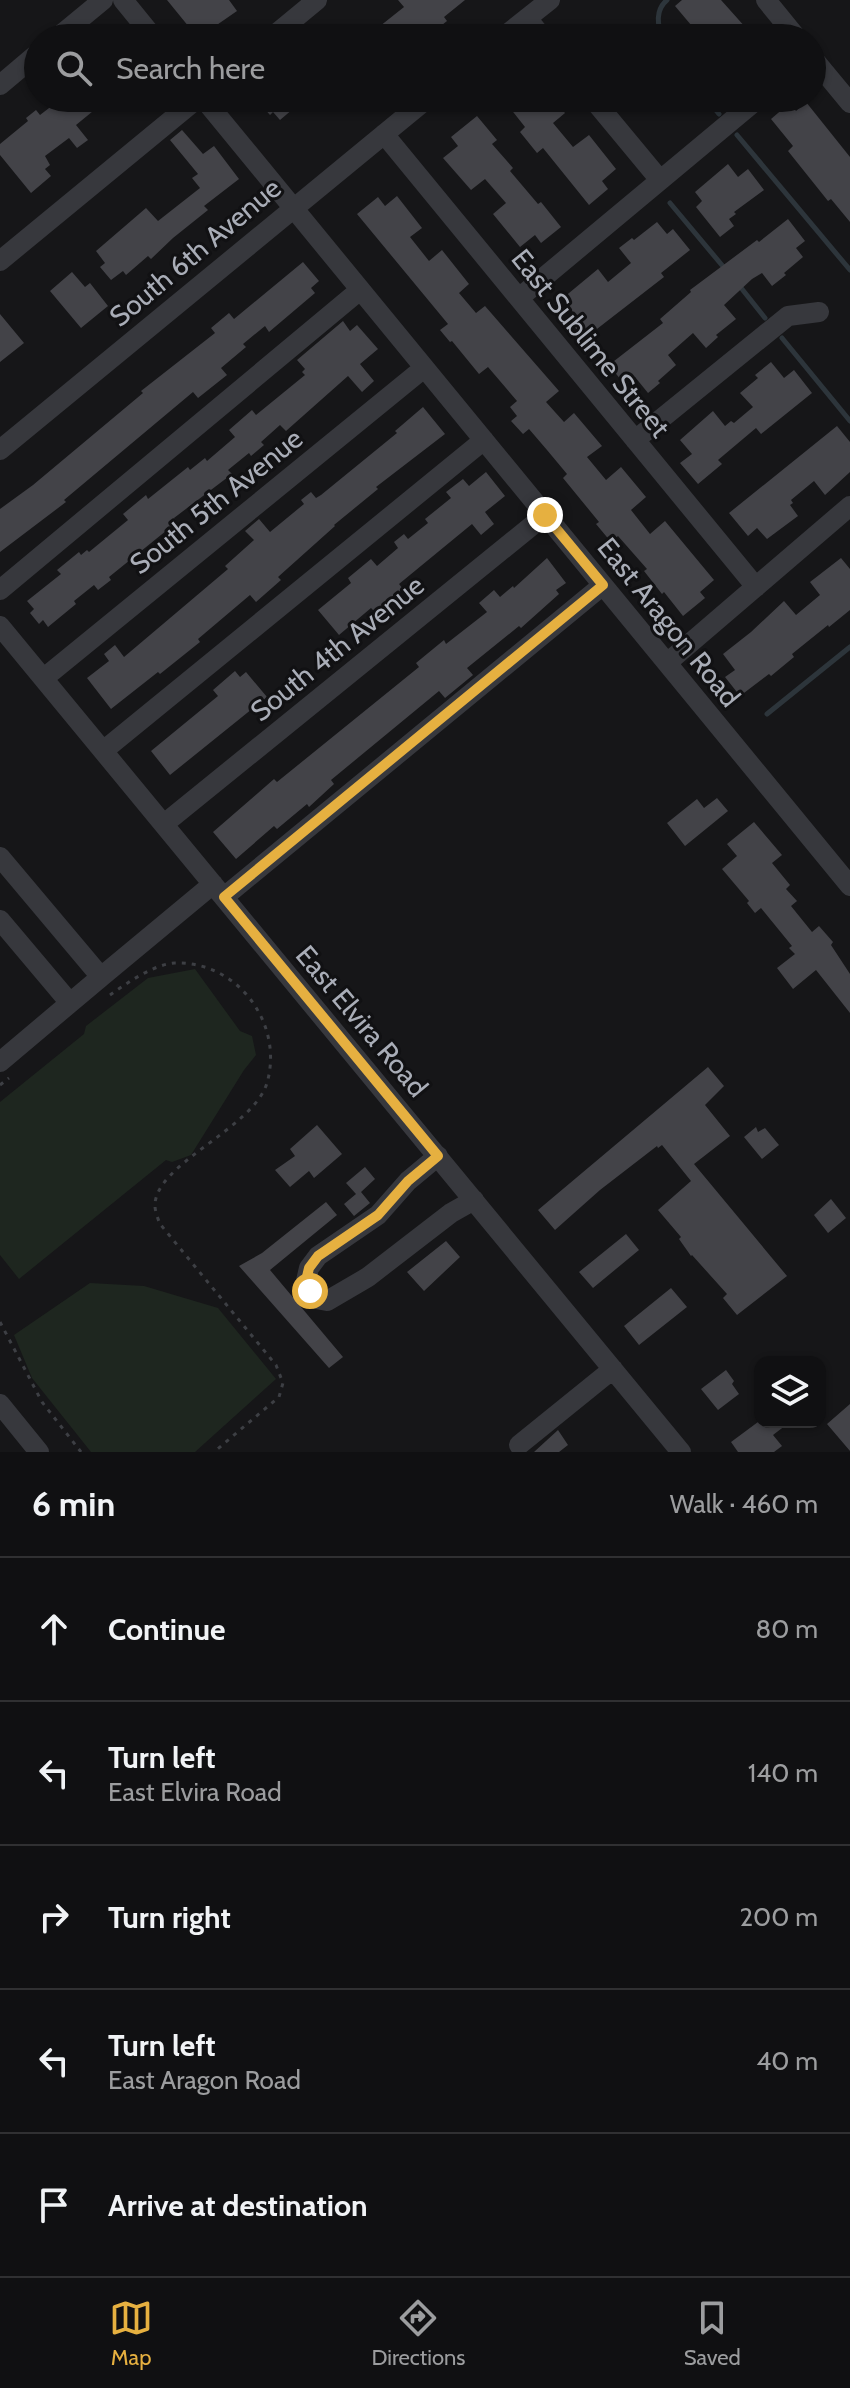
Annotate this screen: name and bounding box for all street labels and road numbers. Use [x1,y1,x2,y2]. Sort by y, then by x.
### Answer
street label: South 6th Avenue [103,171,287,333]
street label: East Sublime Street [505,242,677,444]
street label: South 5th Avenue [123,421,309,581]
street label: East Aragon Road [590,531,748,713]
street label: South 4th Avenue [243,568,431,728]
street label: East Elvira Road [289,938,435,1104]

